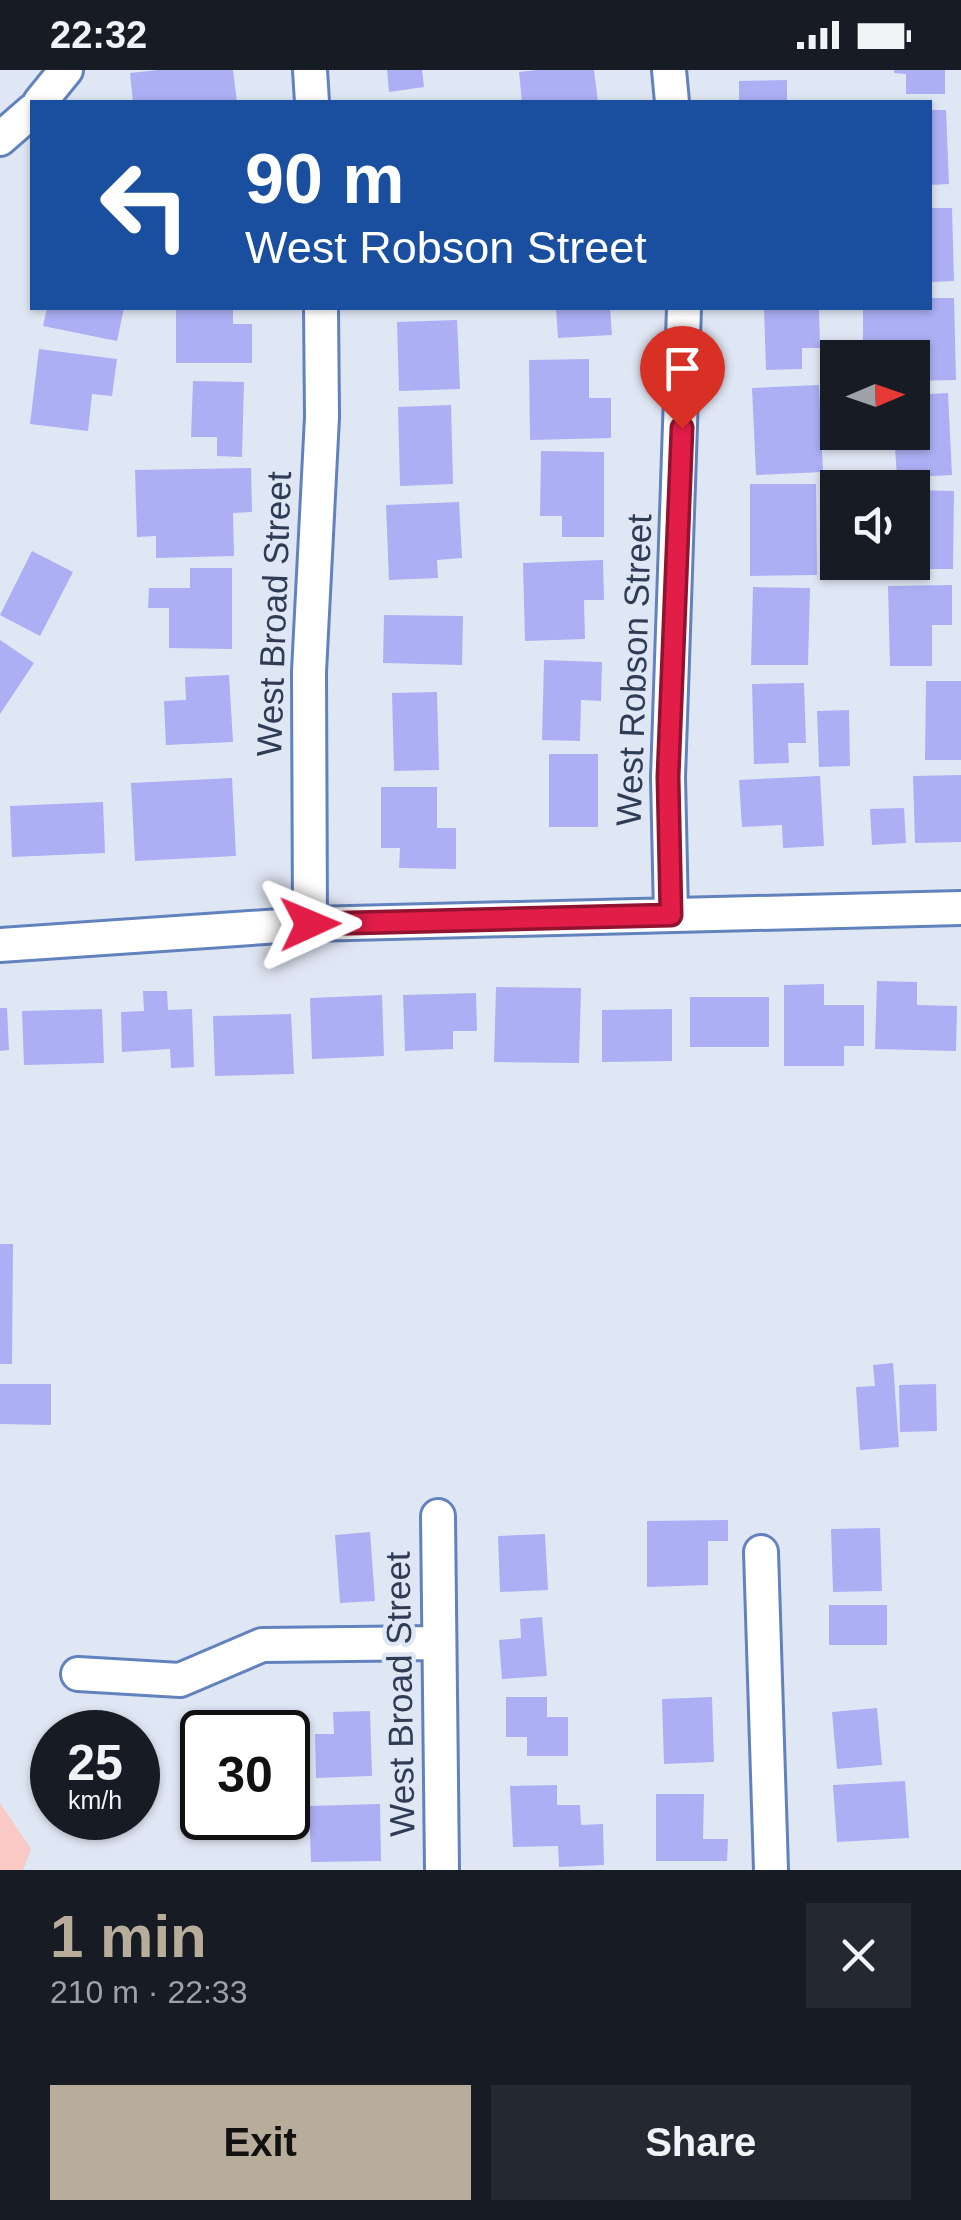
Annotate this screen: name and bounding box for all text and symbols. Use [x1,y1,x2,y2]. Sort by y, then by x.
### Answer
text: 22:32 [50,14,147,56]
icon: left [80,140,210,270]
text: 90 m [245,140,405,218]
text: West Robson Street [245,222,647,273]
pin [640,326,725,429]
north arrow [820,340,930,450]
map controls [820,340,930,580]
icon: arrive [655,341,710,396]
street label: West Broad Street [249,470,298,757]
button: sound [820,470,930,580]
street label: West Robson Street [609,513,658,827]
position arrow [258,872,362,976]
street label: West Broad Street [378,1551,421,1837]
speed limit sign: 30 [180,1710,310,1840]
text: 25 [67,1735,123,1791]
text: km/h [68,1786,122,1814]
text: 1 min [50,1903,207,1970]
button: close [806,1903,911,2008]
text: 210 m · 22:33 [50,1974,247,2010]
button: Exit [50,2085,471,2200]
button: Share [491,2085,911,2200]

